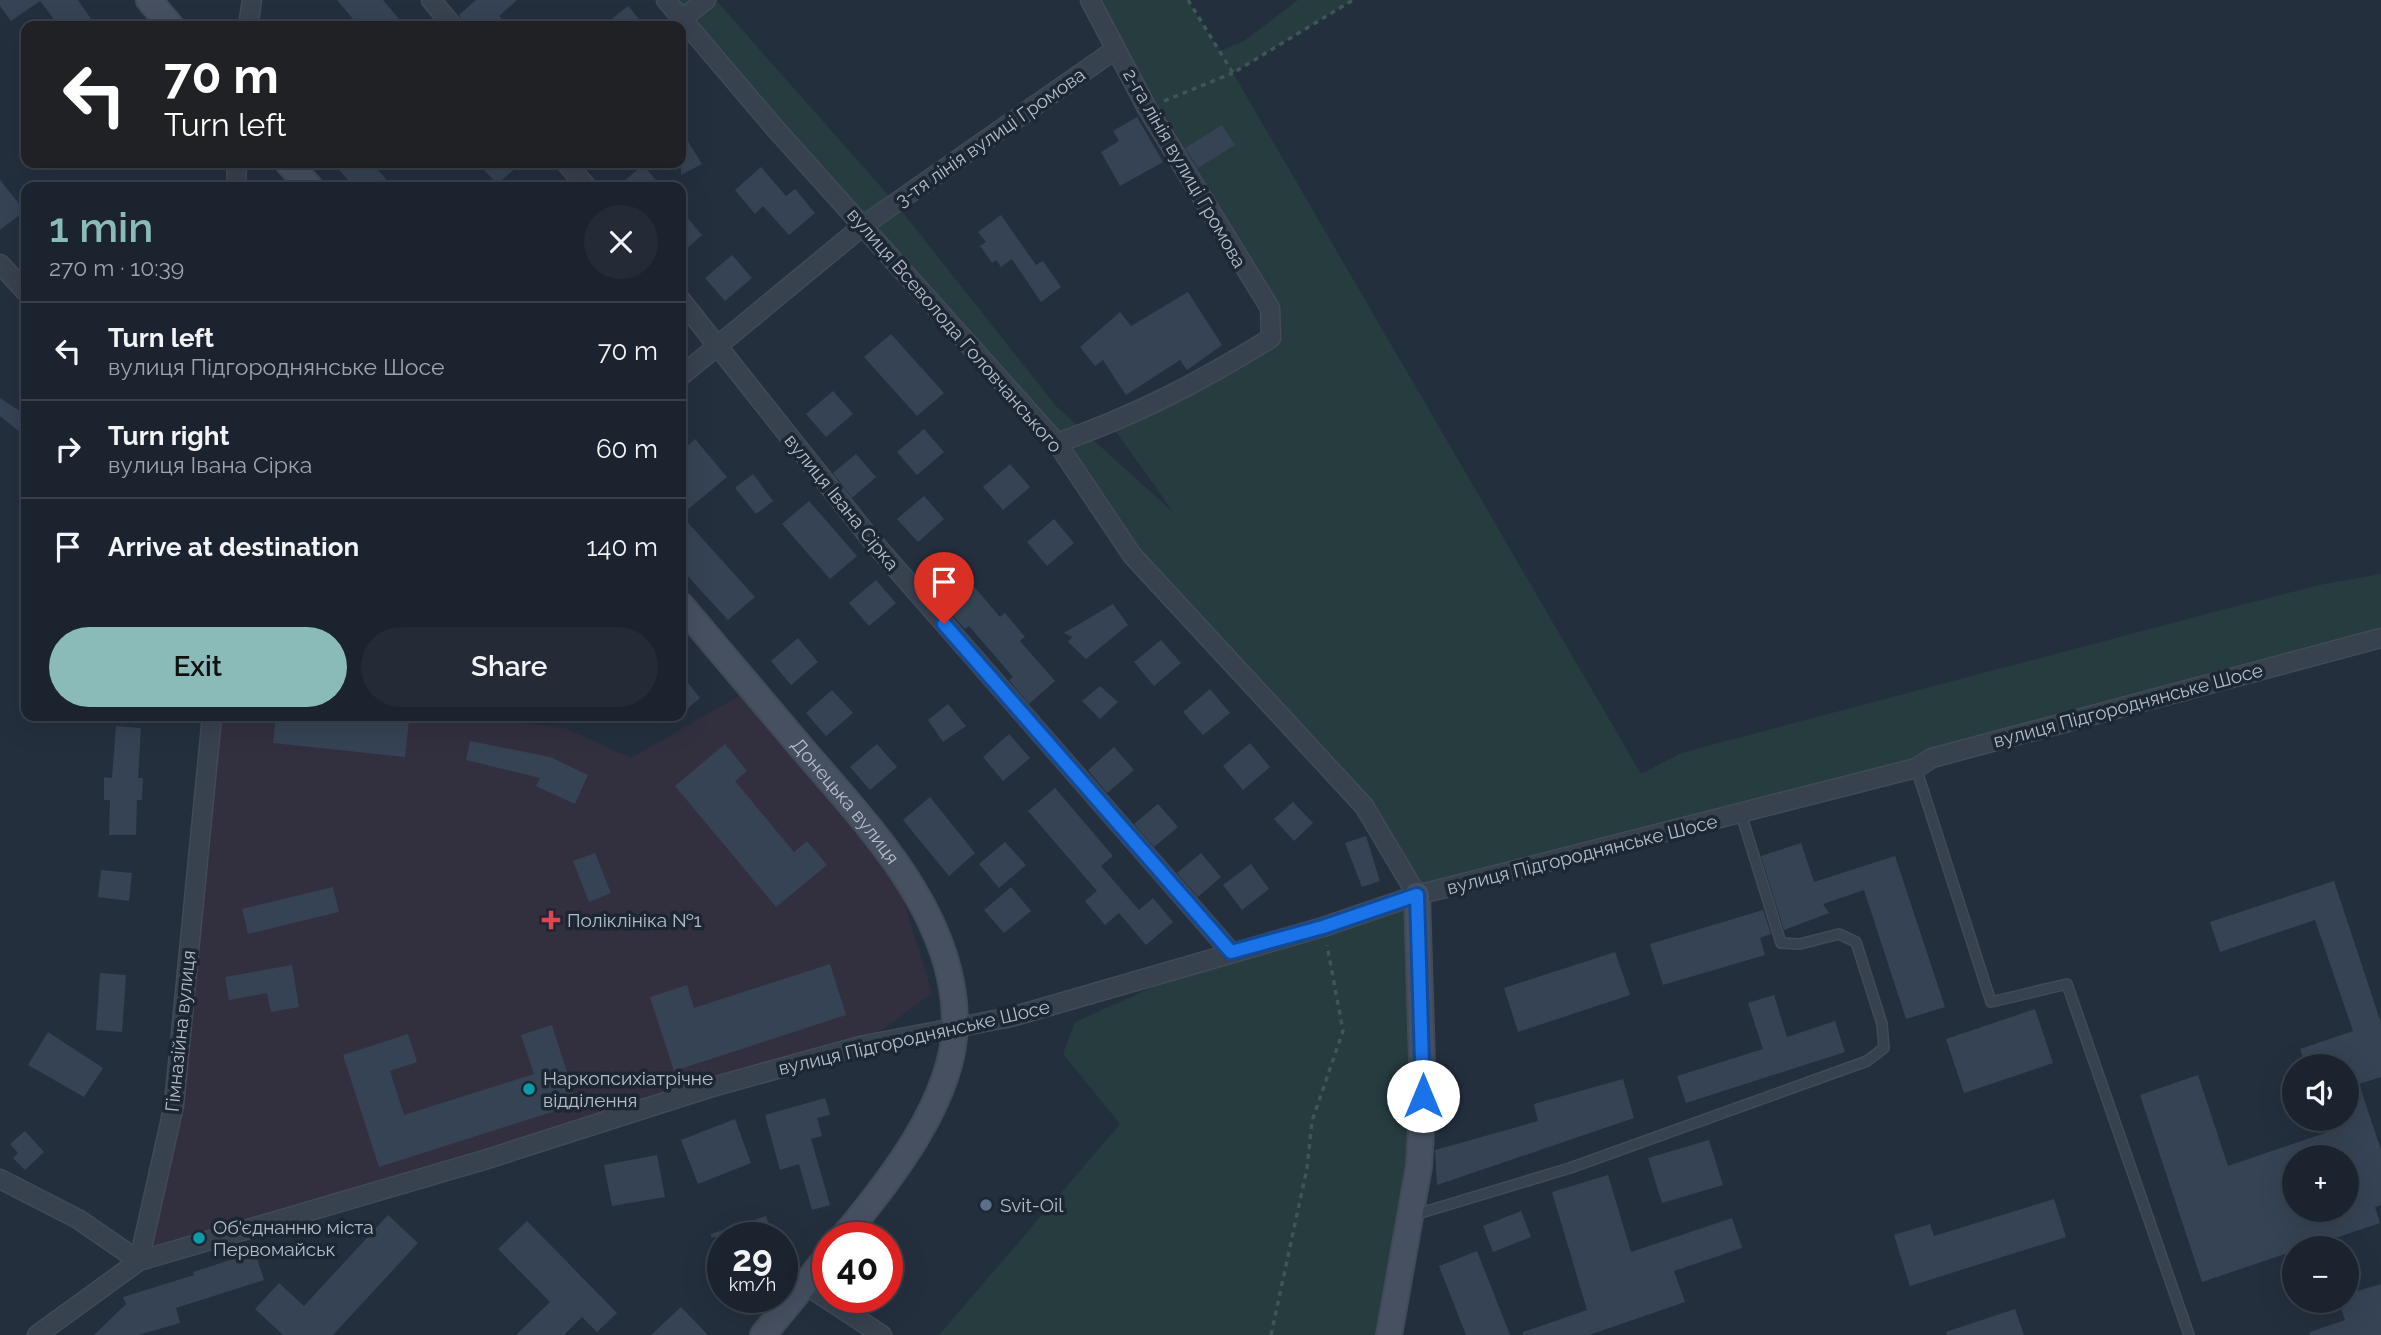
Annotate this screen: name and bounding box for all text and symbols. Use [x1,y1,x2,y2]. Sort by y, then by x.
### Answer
text: 70 m [164,47,279,104]
icon: left [49,49,140,140]
street label: 3-тя лінія вулиці Громова [891,63,1089,211]
street label: 2-га лінія вулиці Громова [1119,65,1251,271]
text: Turn left [164,106,286,143]
text: 1 min [49,203,153,252]
street label: вулиця Всеволода Головчанського [843,203,1067,457]
button: close [584,205,658,279]
text: 270 m · 10:39 [49,254,184,281]
text: Turn left [108,323,214,353]
icon: left [49,332,87,370]
text: 70 m [598,336,658,366]
text: вулиця Підгороднянське Шосе [108,353,444,380]
text: Turn right [108,421,229,451]
street label: вулиця Івана Сірка [780,429,904,575]
icon: right [49,430,87,468]
text: 60 m [596,434,658,464]
text: вулиця Івана Сірка [108,451,312,478]
icon: arrive [49,528,87,566]
text: Arrive at destination [108,532,359,562]
text: 140 m [586,532,658,562]
pin [914,552,974,624]
icon: arrive [925,563,963,601]
button: Exit [49,627,347,707]
button: Share [361,627,658,707]
street label: вулиця Підгороднянське Шосе [1991,658,2265,752]
street label: Донецька вулиця [787,734,904,868]
street label: вулиця Підгороднянське Шосе [1444,810,1720,898]
place label: Поліклініка №1 [567,909,702,931]
marker: Поліклініка №1 [541,910,561,930]
street label: Гімназійна вулиця [161,949,199,1113]
street label: вулиця Підгороднянське Шосе [776,995,1052,1079]
map controls [2282,1054,2359,1313]
button: sound [2282,1054,2359,1131]
position arrow [1386,1059,1460,1133]
place label: Наркопсихіатрічне відділення [543,1067,713,1111]
marker: Наркопсихіатрічне відділення [521,1081,537,1097]
button: + [2282,1145,2359,1222]
place label: Svit-Oil [1000,1194,1064,1216]
marker: Svit-Oil [978,1197,994,1213]
place label: Об'єднанню міста Первомайськ [213,1216,374,1260]
speed limit sign: 40 [812,1222,903,1313]
marker: Об'єднанню міста Первомайськ [191,1230,207,1246]
button: − [2282,1236,2359,1313]
text: 29 [732,1238,773,1279]
text: km/h [729,1274,776,1295]

